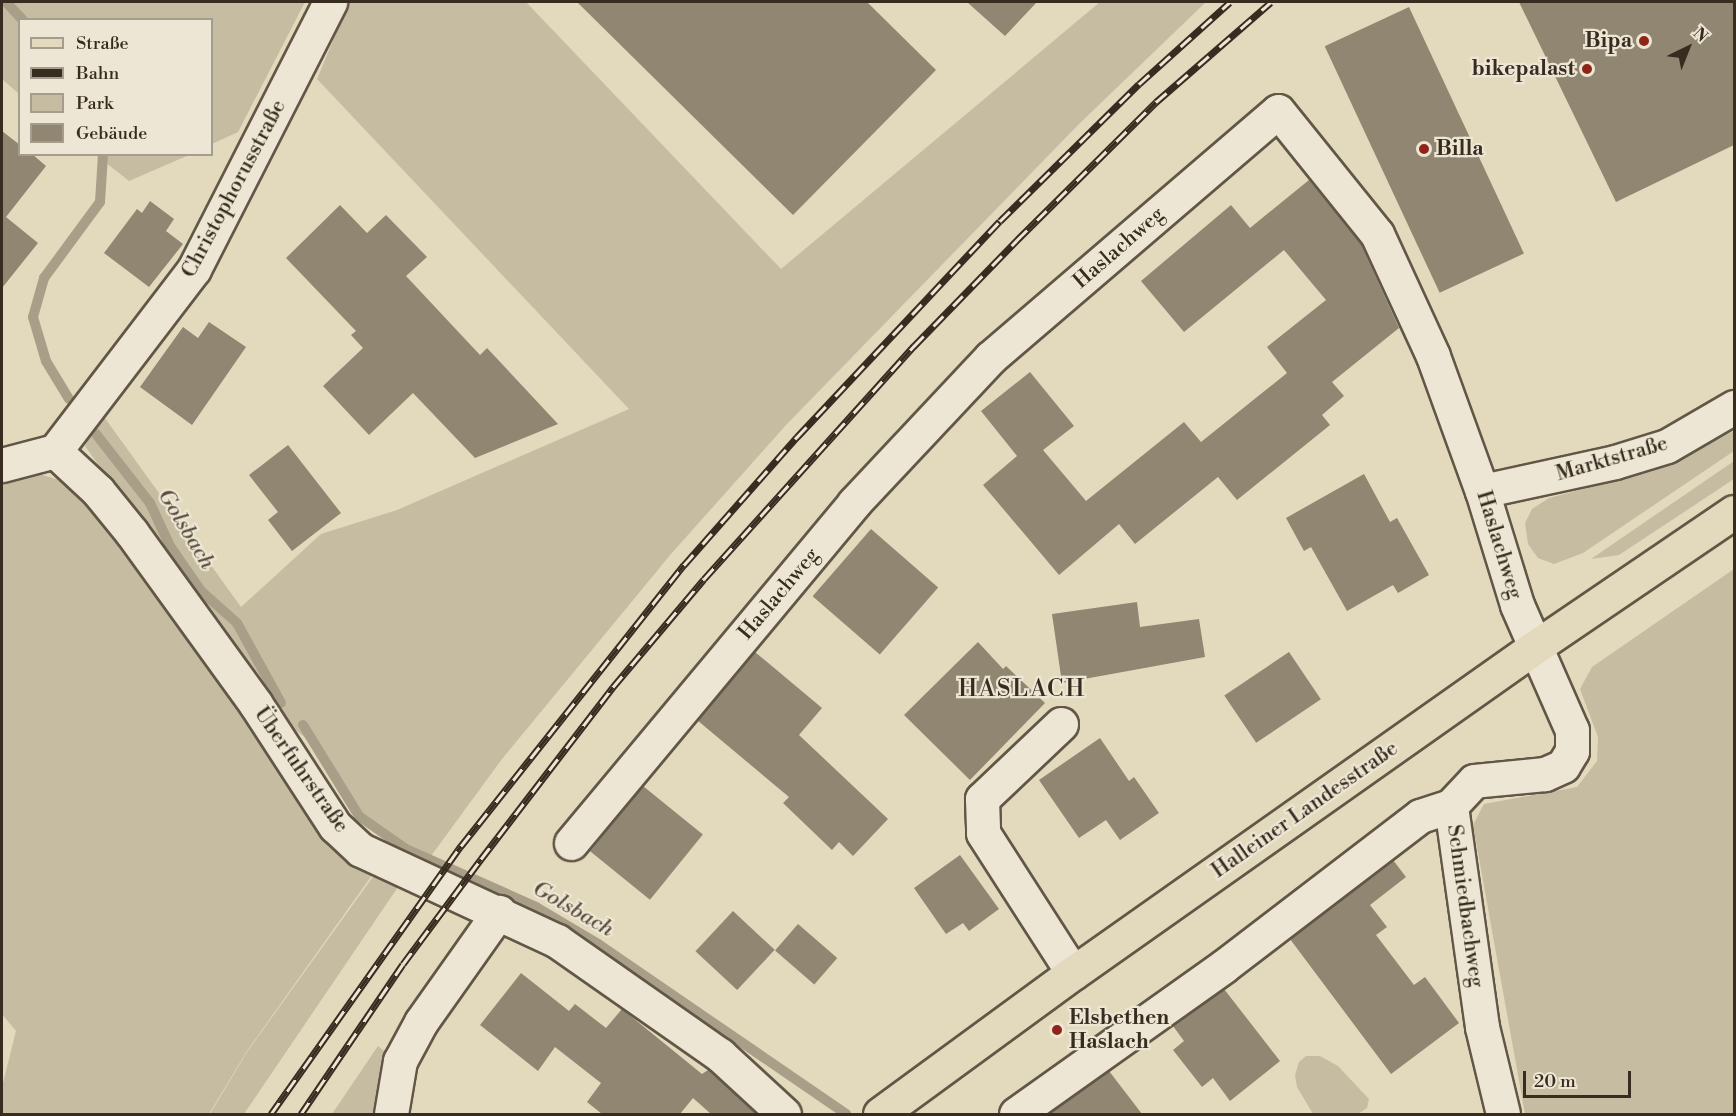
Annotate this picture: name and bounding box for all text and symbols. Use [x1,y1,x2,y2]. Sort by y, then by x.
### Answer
legend [18,18,213,156]
north arrow [1658,18,1718,78]
text: N [1689,23,1712,46]
place label: Bipa [1585,28,1632,54]
text: Straße [76,32,129,55]
marker: Bipa [1637,34,1651,48]
place label: bikepalast [1471,56,1575,82]
text: Bahn [76,62,119,85]
marker: bikepalast [1580,62,1594,76]
text: Park [76,92,113,115]
street label: Christophorusstraße [176,96,292,282]
text: Gebäude [76,122,147,145]
place label: Billa [1436,136,1484,162]
marker: Billa [1417,142,1431,156]
street label: Haslachweg [1068,202,1170,294]
street label: Marktstraße [1553,431,1671,487]
water label: Golsbach [152,484,220,574]
street label: Haslachweg [1471,488,1527,602]
street label: Haslachweg [733,543,825,645]
district label: HASLACH [958,676,1086,704]
street label: Überfuhrstraße [248,702,354,838]
street label: Halleiner Landesstraße [1207,736,1403,884]
street label: Schmiedbachweg [1441,823,1489,989]
water label: Golsbach [528,875,618,943]
place label: Elsbethen Haslach [1069,1005,1169,1055]
marker: Elsbethen Haslach [1050,1023,1064,1037]
scale bar [1526,1059,1634,1097]
text: 20 m [1534,1070,1576,1093]

